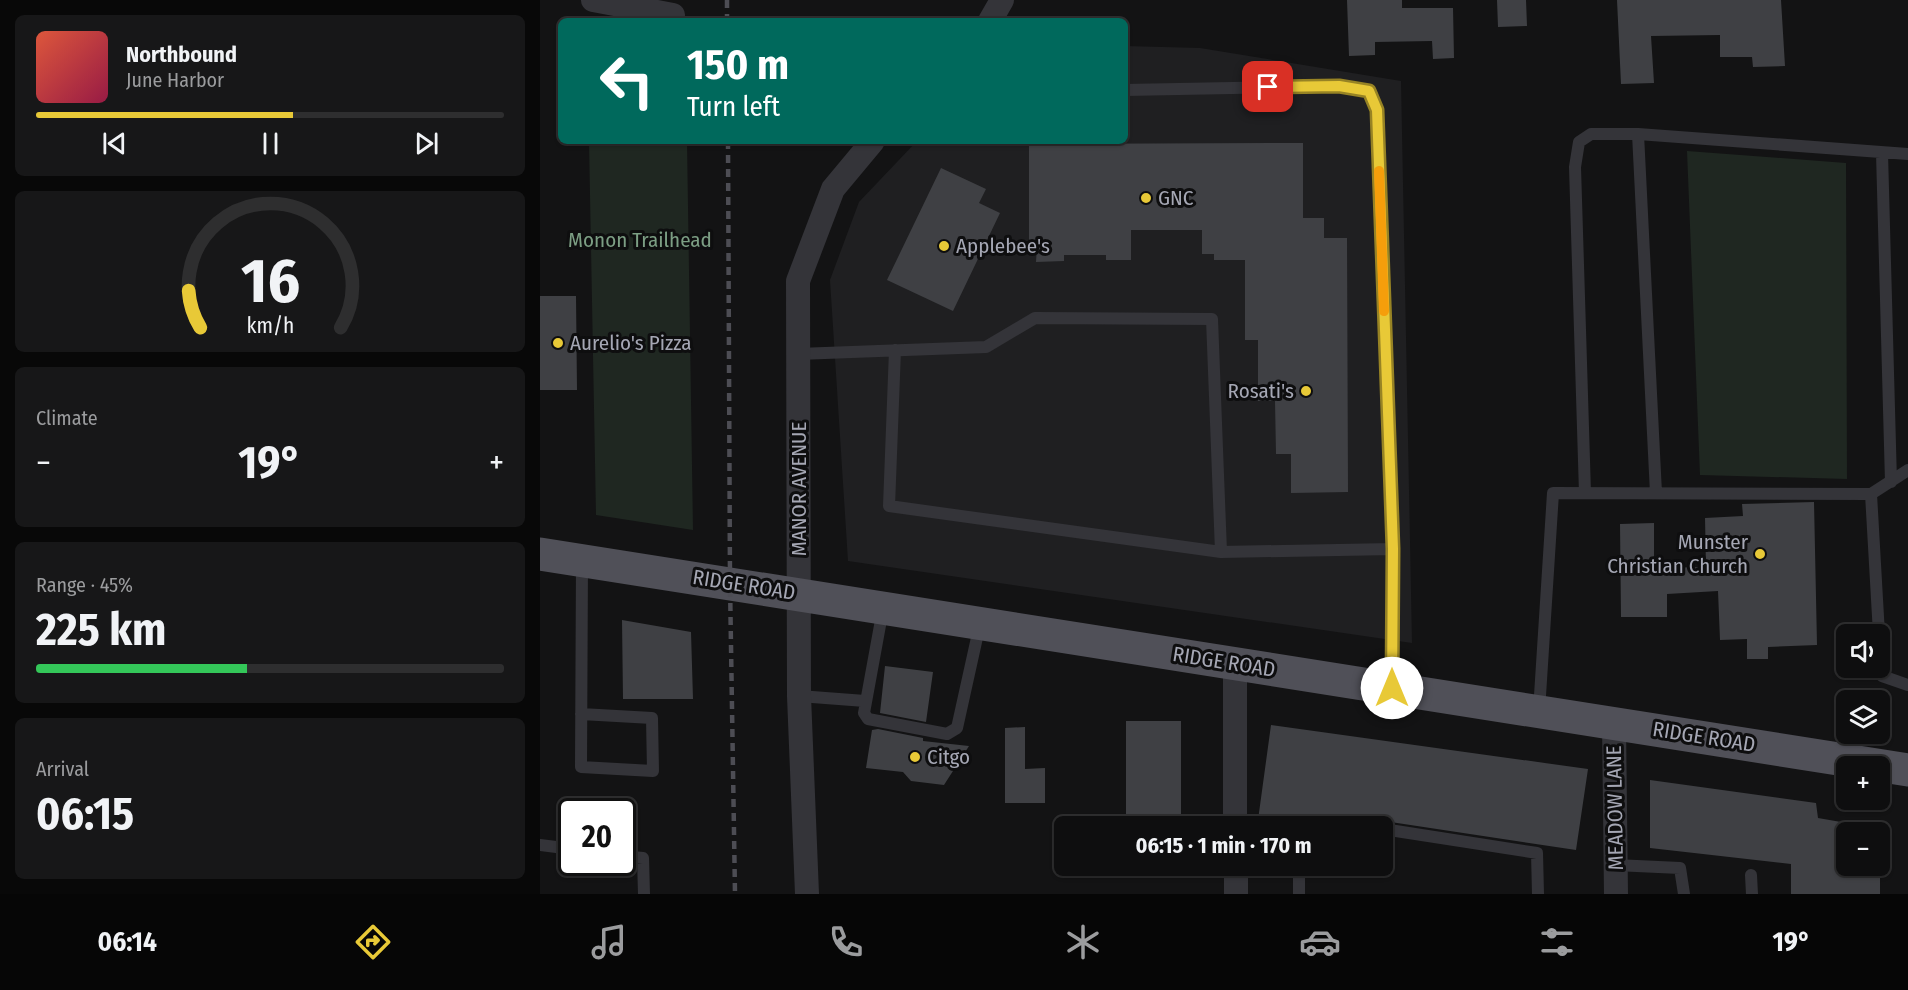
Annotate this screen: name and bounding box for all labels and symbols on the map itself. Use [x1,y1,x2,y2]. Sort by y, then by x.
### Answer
pin [1242,61,1293,112]
place label: GNC [1158,185,1194,211]
marker: GNC [1139,191,1153,205]
park label: Monon Trailhead [568,227,712,253]
place label: Applebee's [956,233,1050,259]
marker: Applebee's [937,239,951,253]
place label: Aurelio's Pizza [570,330,692,356]
marker: Aurelio's Pizza [551,336,565,350]
place label: Rosati's [1228,378,1294,404]
marker: Rosati's [1299,384,1313,398]
street label: MANOR AVENUE [786,422,812,556]
place label: Munster Christian Church [1607,529,1749,579]
marker: Munster Christian Church [1753,547,1767,561]
street label: RIDGE ROAD [691,564,797,606]
street label: RIDGE ROAD [1171,641,1277,683]
position arrow [1360,656,1424,720]
street label: RIDGE ROAD [1651,716,1757,758]
place label: Citgo [927,744,970,770]
street label: MEADOW LANE [1601,745,1629,871]
marker: Citgo [908,750,922,764]
speed limit sign: 20 [558,798,636,876]

